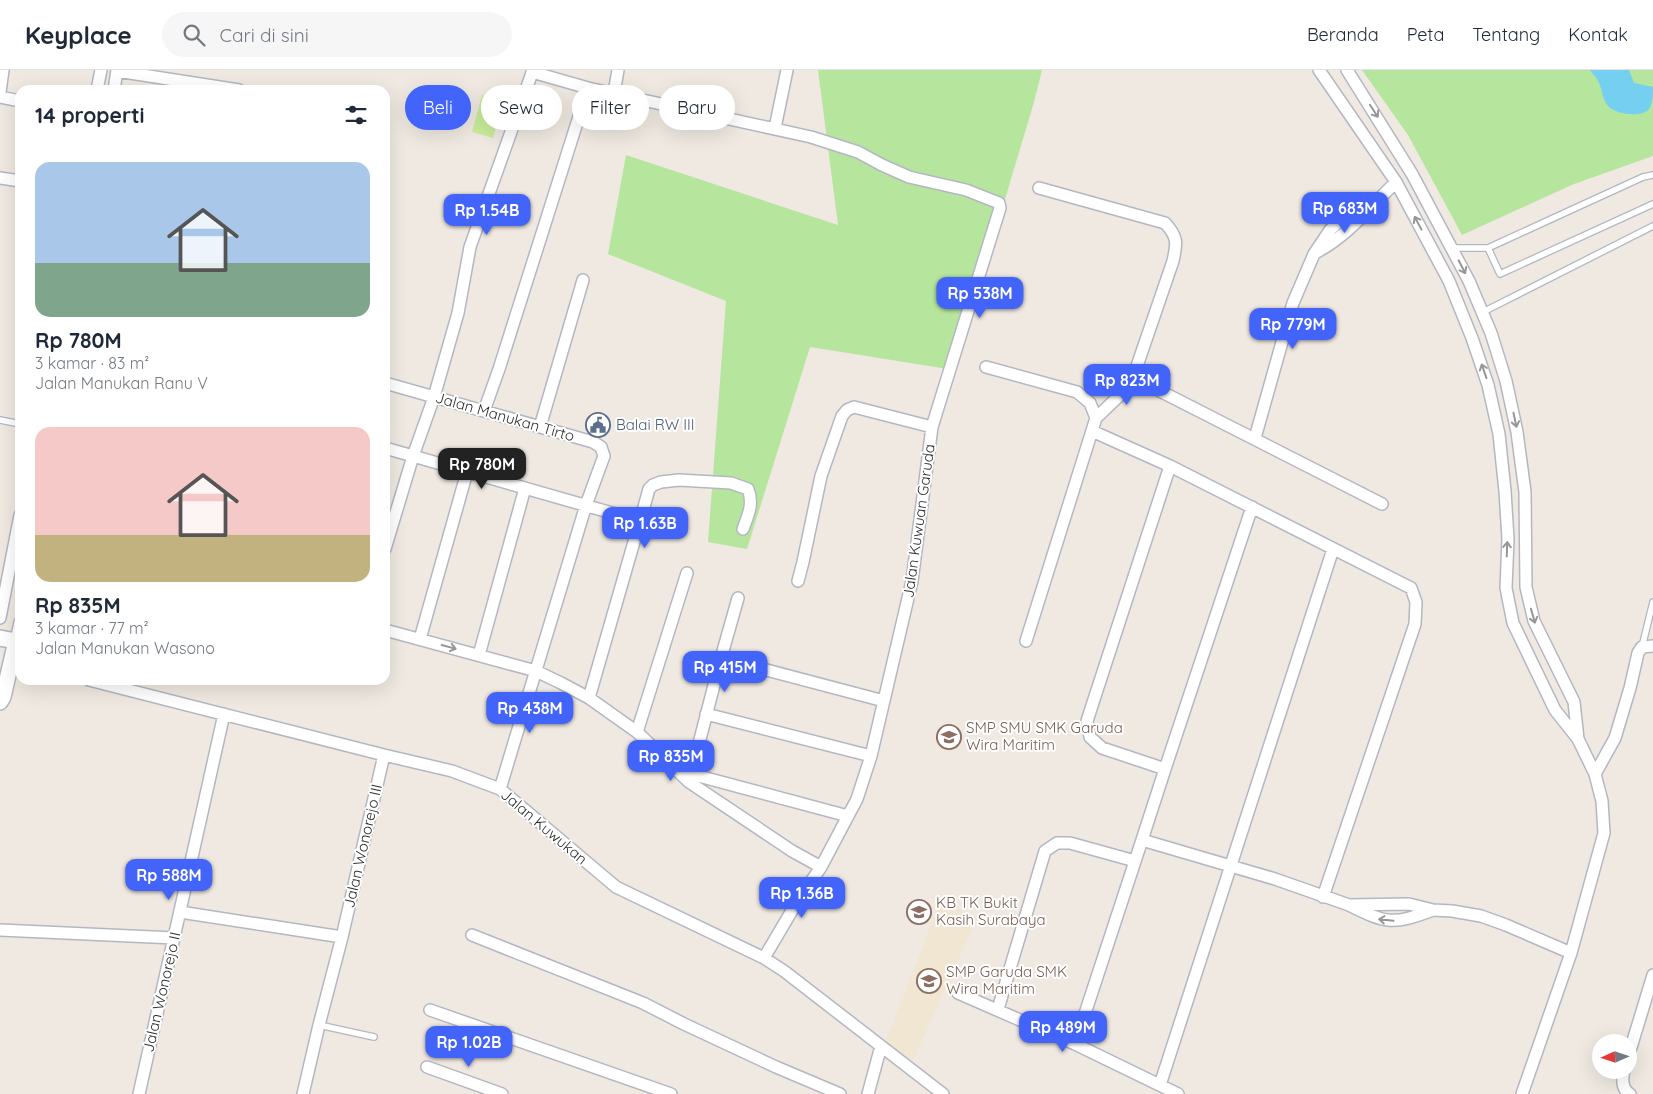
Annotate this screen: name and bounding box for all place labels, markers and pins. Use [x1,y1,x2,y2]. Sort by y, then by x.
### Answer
pin: Rp 683M [1299,191,1391,234]
pin: Rp 1.54B [435,194,539,236]
pin: Rp 538M [934,276,1026,319]
pin: Rp 779M [1247,308,1339,350]
pin: Rp 823M [1081,364,1173,406]
public building icon: Balai RW III [585,412,611,438]
place label: Balai RW III [616,415,695,434]
pin: Rp 780M [436,448,528,490]
pin: Rp 1.63B [593,506,697,549]
pin: Rp 415M [679,650,771,693]
pin: Rp 438M [484,692,576,734]
place label: SMP SMU SMK Garuda Wira Maritim [966,718,1123,754]
school or university icon: SMP SMU SMK Garuda Wira Maritim [936,724,962,750]
pin: Rp 835M [625,740,717,782]
pin: Rp 588M [123,858,215,901]
pin: Rp 1.36B [750,876,854,919]
place label: KB TK Bukit Kasih Surabaya [936,893,1046,929]
school or university icon: KB TK Bukit Kasih Surabaya [906,899,932,925]
place label: SMP Garuda SMK Wira Maritim [946,962,1067,998]
school or university icon: SMP Garuda SMK Wira Maritim [916,968,942,994]
pin: Rp 489M [1017,1010,1109,1053]
pin: Rp 1.02B [417,1026,521,1068]

